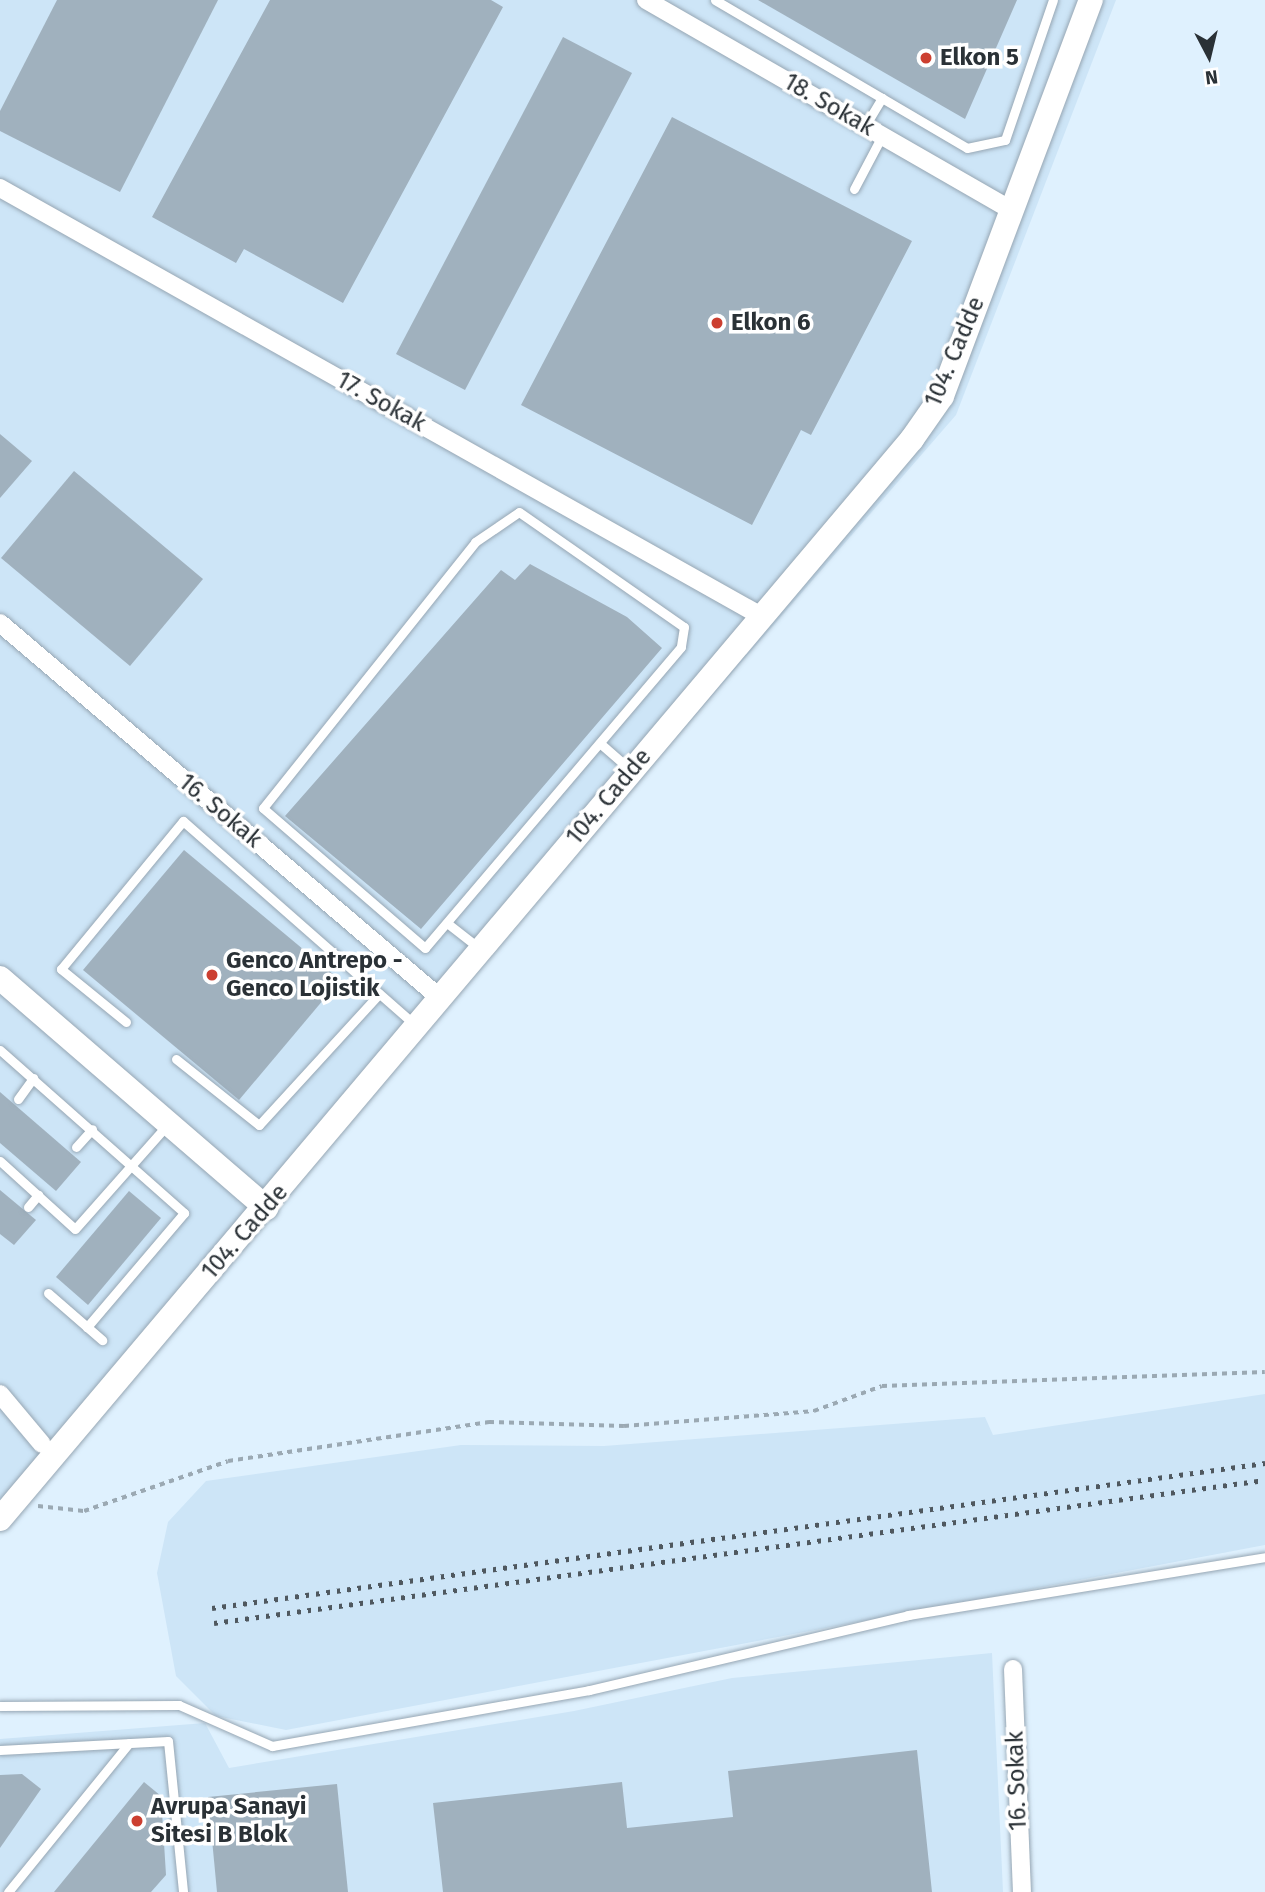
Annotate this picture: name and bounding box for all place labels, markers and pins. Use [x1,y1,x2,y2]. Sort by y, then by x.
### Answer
place label: Elkon 5 [940,44,1019,72]
marker: Elkon 5 [918,50,934,66]
place label: Elkon 6 [731,309,811,337]
marker: Elkon 6 [709,315,725,331]
place label: Genco Antrepo - Genco Lojistik [226,947,403,1003]
marker: Genco Antrepo - Genco Lojistik [204,967,220,983]
place label: Avrupa Sanayi Sitesi B Blok [151,1793,306,1849]
marker: Avrupa Sanayi Sitesi B Blok [129,1813,145,1829]

